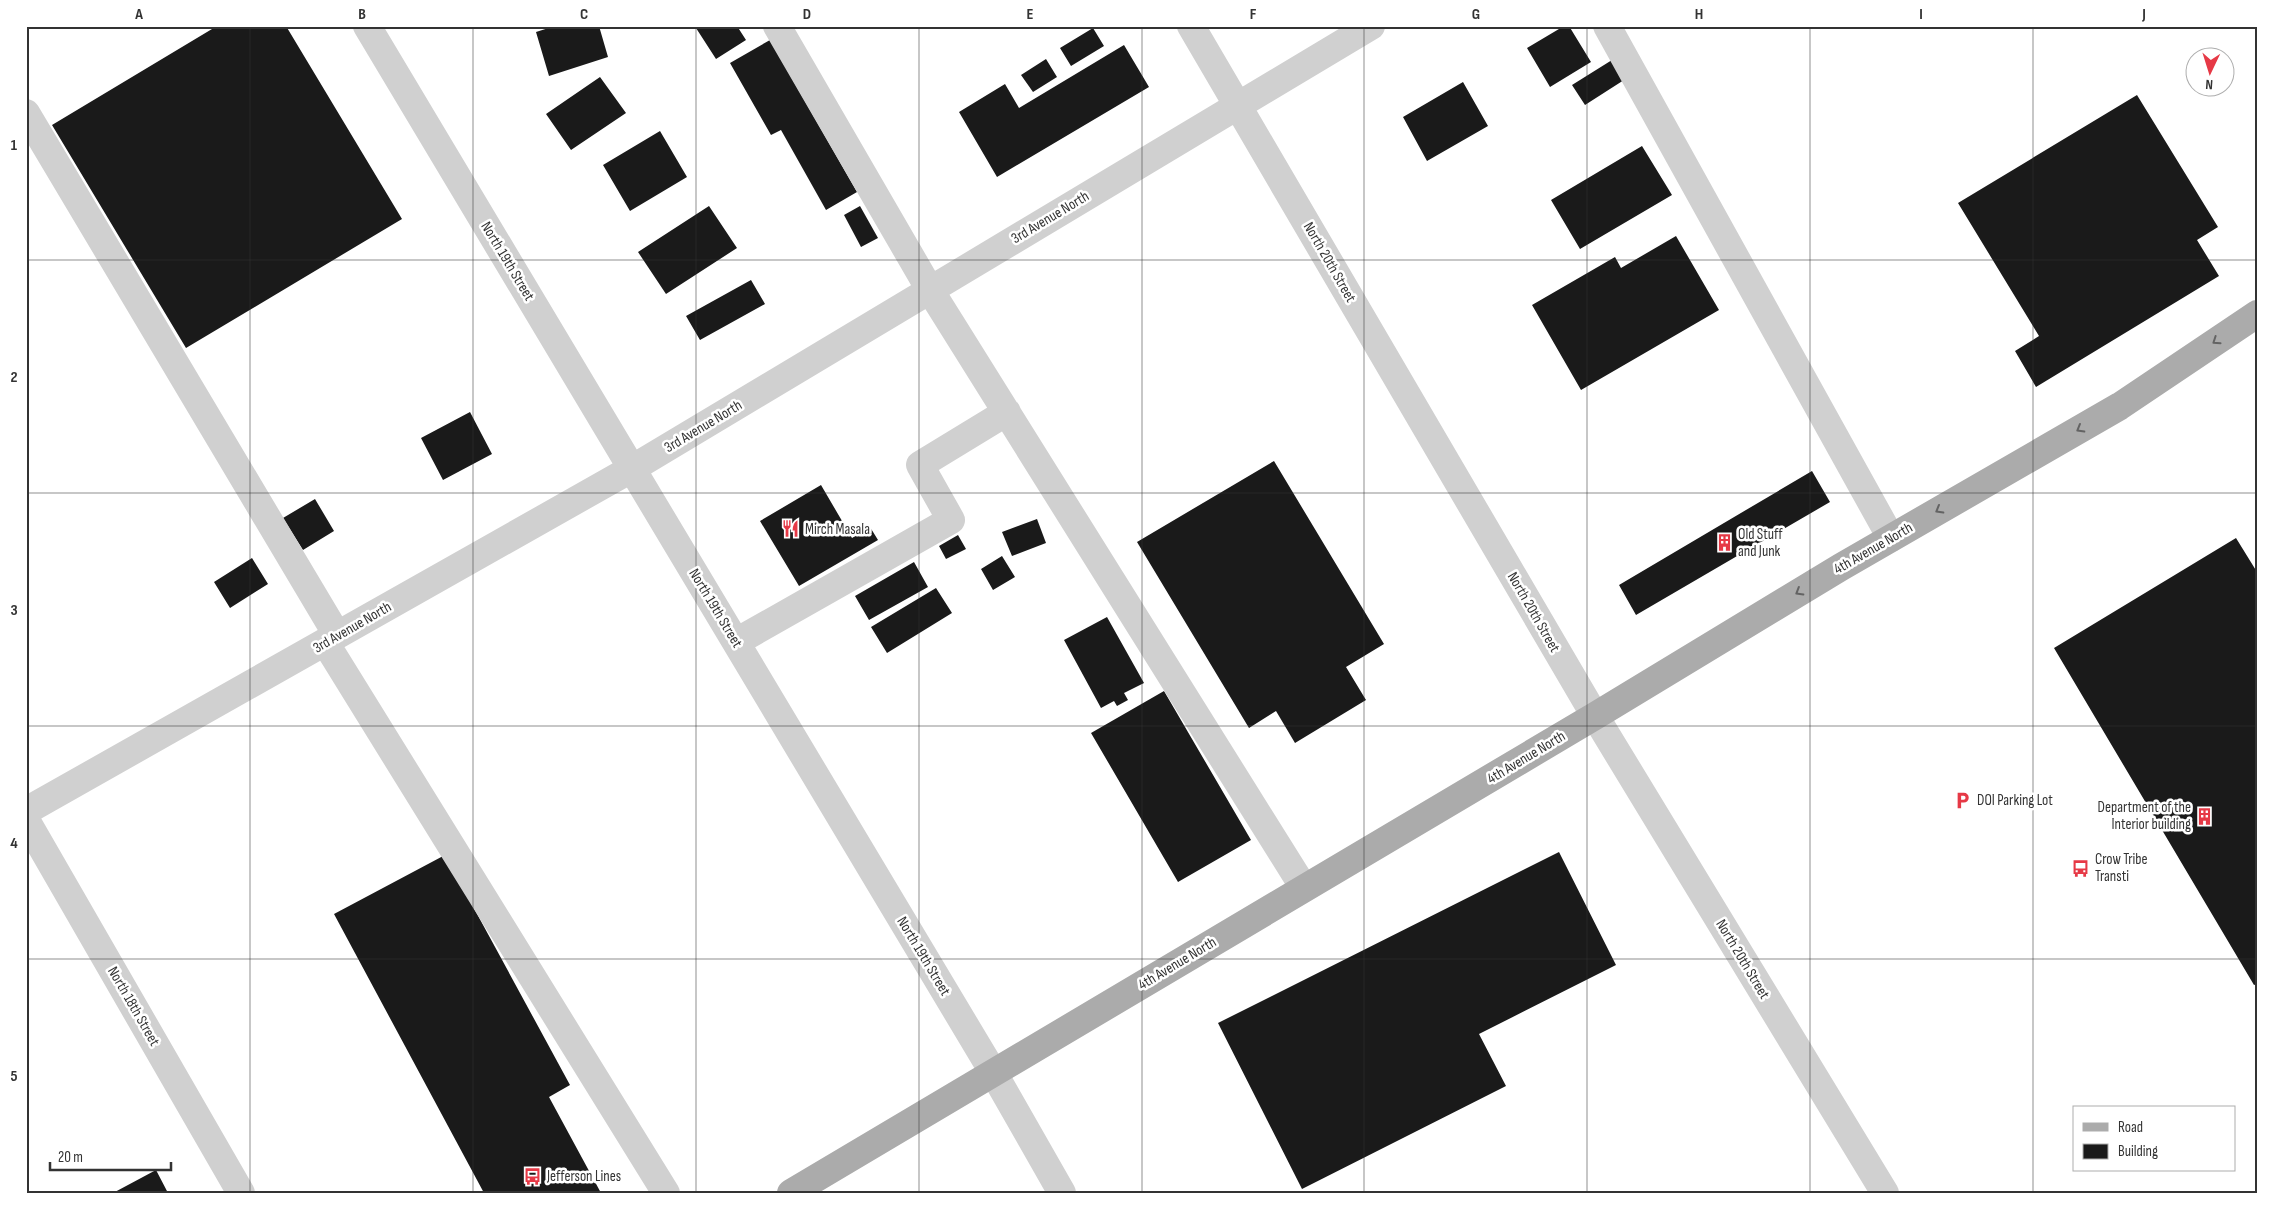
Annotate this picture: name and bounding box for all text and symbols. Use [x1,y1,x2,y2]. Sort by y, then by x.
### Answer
text: A [134,5,143,24]
text: B [358,5,366,24]
text: C [580,5,588,24]
text: D [803,5,811,24]
text: E [1027,5,1034,24]
text: F [1250,5,1257,24]
text: G [1472,5,1480,24]
text: H [1695,5,1703,24]
text: I [1919,5,1923,24]
text: J [2141,5,2146,24]
north arrow [2186,48,2236,98]
text: N [2205,76,2213,93]
text: 1 [11,136,18,155]
street label: 3rd Avenue North [1008,187,1093,248]
street label: North 19th Street [477,218,539,305]
street label: North 20th Street [1299,219,1360,306]
one-way arrow [2213,335,2222,344]
text: 2 [10,368,18,387]
street label: 3rd Avenue North [661,396,746,457]
one-way arrow [2076,423,2085,433]
one-way arrow [1935,503,1944,513]
street label: 4th Avenue North [1830,518,1916,579]
restaurant icon: Mirch Masala [781,519,801,539]
place label: Mirch Masala [805,520,870,539]
place label: Old Stuff and Junk [1738,525,1783,561]
building icon: Old Stuff and Junk [1714,533,1734,553]
street label: North 19th Street [685,565,747,652]
street label: North 20th Street [1503,569,1564,656]
one-way arrow [1795,586,1804,596]
street label: 3rd Avenue North [310,597,395,658]
text: 3 [10,601,18,620]
street label: 4th Avenue North [1484,727,1569,788]
parking icon: DOI Parking Lot [1953,790,1973,810]
place label: DOI Parking Lot [1977,791,2053,810]
place label: Department of the Interior building [2098,798,2191,834]
building icon: Department of the Interior building [2195,806,2215,826]
text: 4 [10,834,18,853]
place label: Crow Tribe Transti [2095,850,2148,886]
bus stop icon: Crow Tribe Transti [2071,858,2091,878]
street label: North 19th Street [893,913,955,1000]
street label: North 20th Street [1711,916,1774,1003]
street label: 4th Avenue North [1135,933,1220,994]
street label: North 18th Street [103,963,164,1050]
text: 5 [10,1067,18,1086]
legend [2073,1106,2236,1172]
text: Road [2118,1118,2143,1137]
scale bar [50,1139,171,1171]
text: Building [2118,1142,2158,1161]
text: 20 m [58,1148,83,1167]
bus stop icon: Jefferson Lines [523,1166,543,1186]
place label: Jefferson Lines [546,1167,621,1186]

